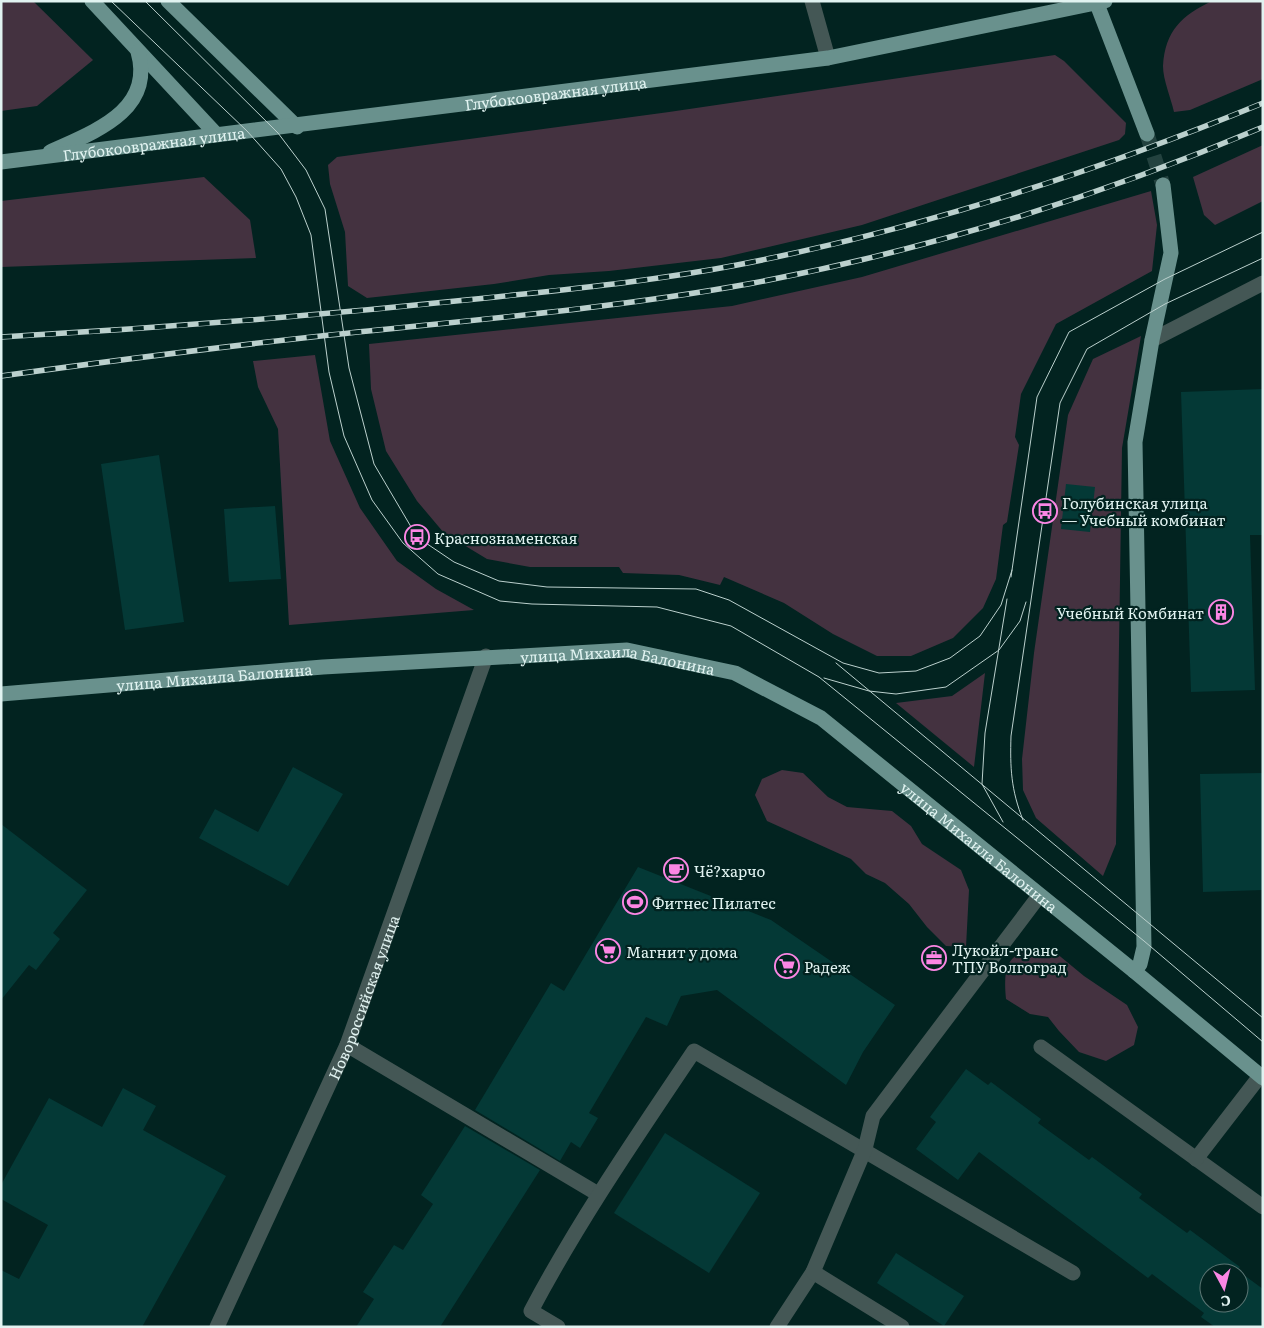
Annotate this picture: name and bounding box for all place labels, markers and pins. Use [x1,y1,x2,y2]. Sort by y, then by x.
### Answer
place label: Голубинская улица — Учебный комбинат [1062,491,1226,531]
bus stop icon: Голубинская улица — Учебный комбинат [1032,498,1058,524]
bus stop icon: Краснознаменская [404,524,430,550]
place label: Краснознаменская [434,526,578,549]
building icon: Учебный Комбинат [1208,599,1234,625]
place label: Учебный Комбинат [1056,601,1204,624]
cafe icon: Чё?харчо [663,857,689,883]
place label: Чё?харчо [694,859,766,882]
sports icon: Фитнес Пилатес [622,889,648,915]
place label: Фитнес Пилатес [652,891,776,914]
supermarket icon: Магнит у дома [595,938,621,964]
place label: Лукойл-транс ТПУ Волгоград [952,938,1067,978]
place label: Магнит у дома [626,940,739,963]
office icon: Лукойл-транс ТПУ Волгоград [921,945,947,971]
supermarket icon: Радеж [774,953,800,979]
place label: Радеж [804,955,851,978]

